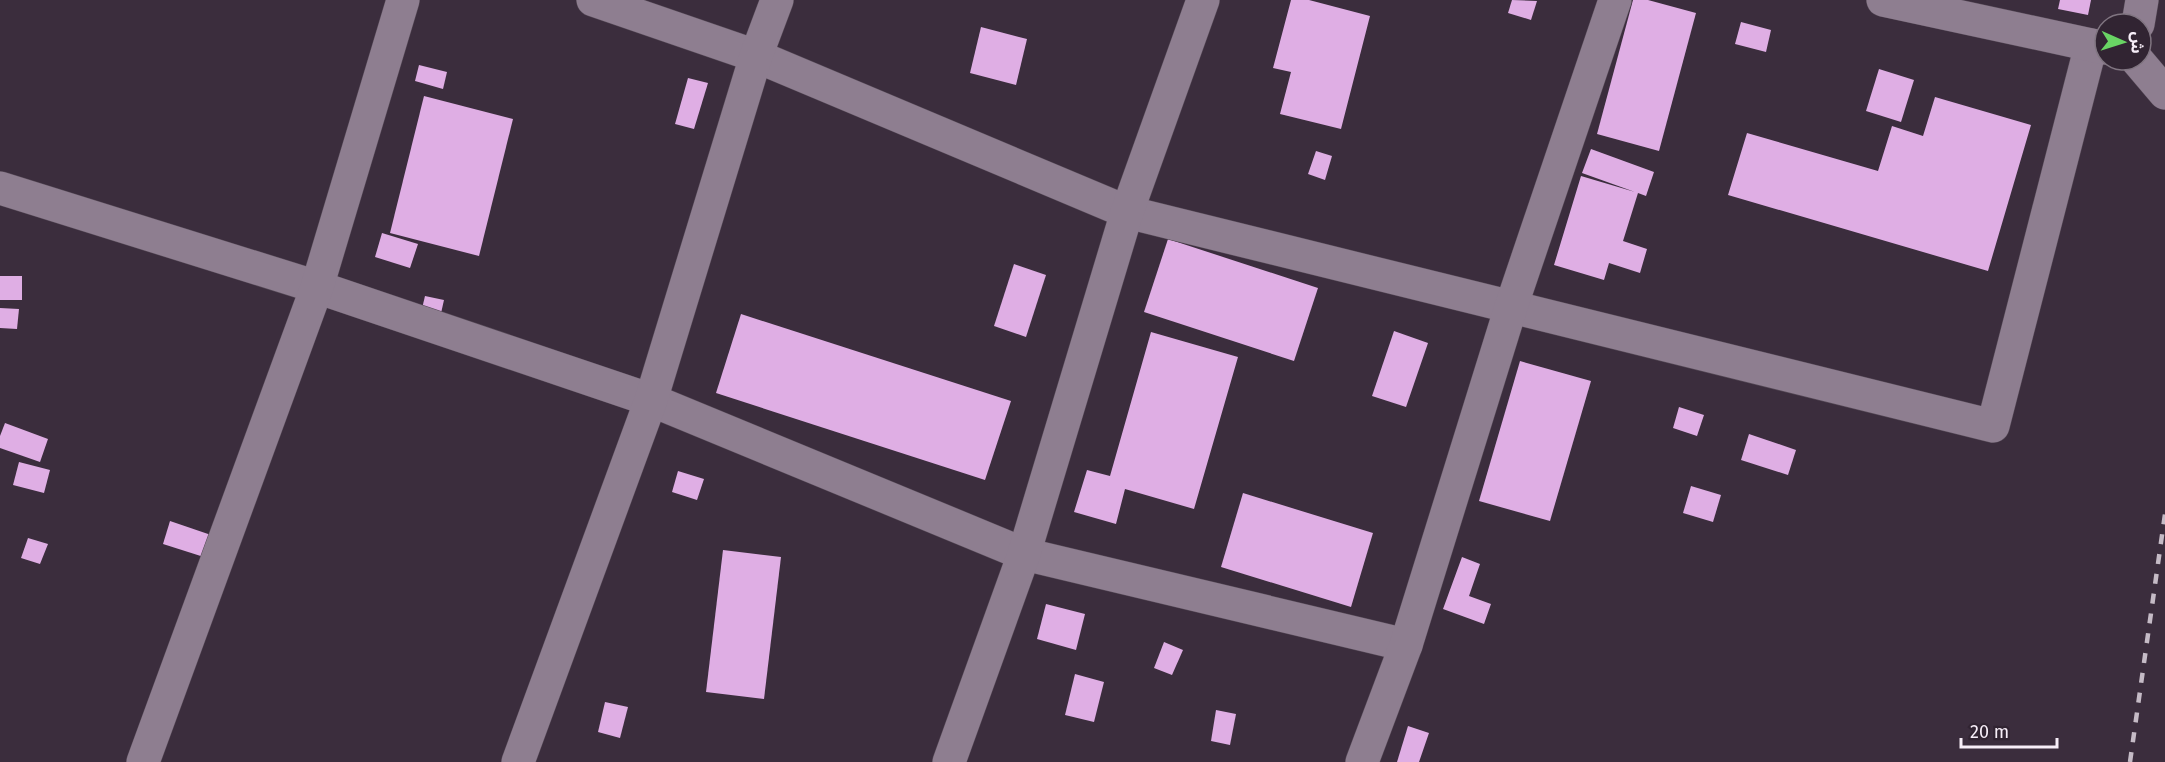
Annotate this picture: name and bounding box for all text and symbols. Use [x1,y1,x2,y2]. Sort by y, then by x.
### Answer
north arrow [2093,12,2153,72]
text: ش [2127,31,2148,54]
scale bar [1961,711,2057,749]
text: 20 m [1970,721,2009,743]

